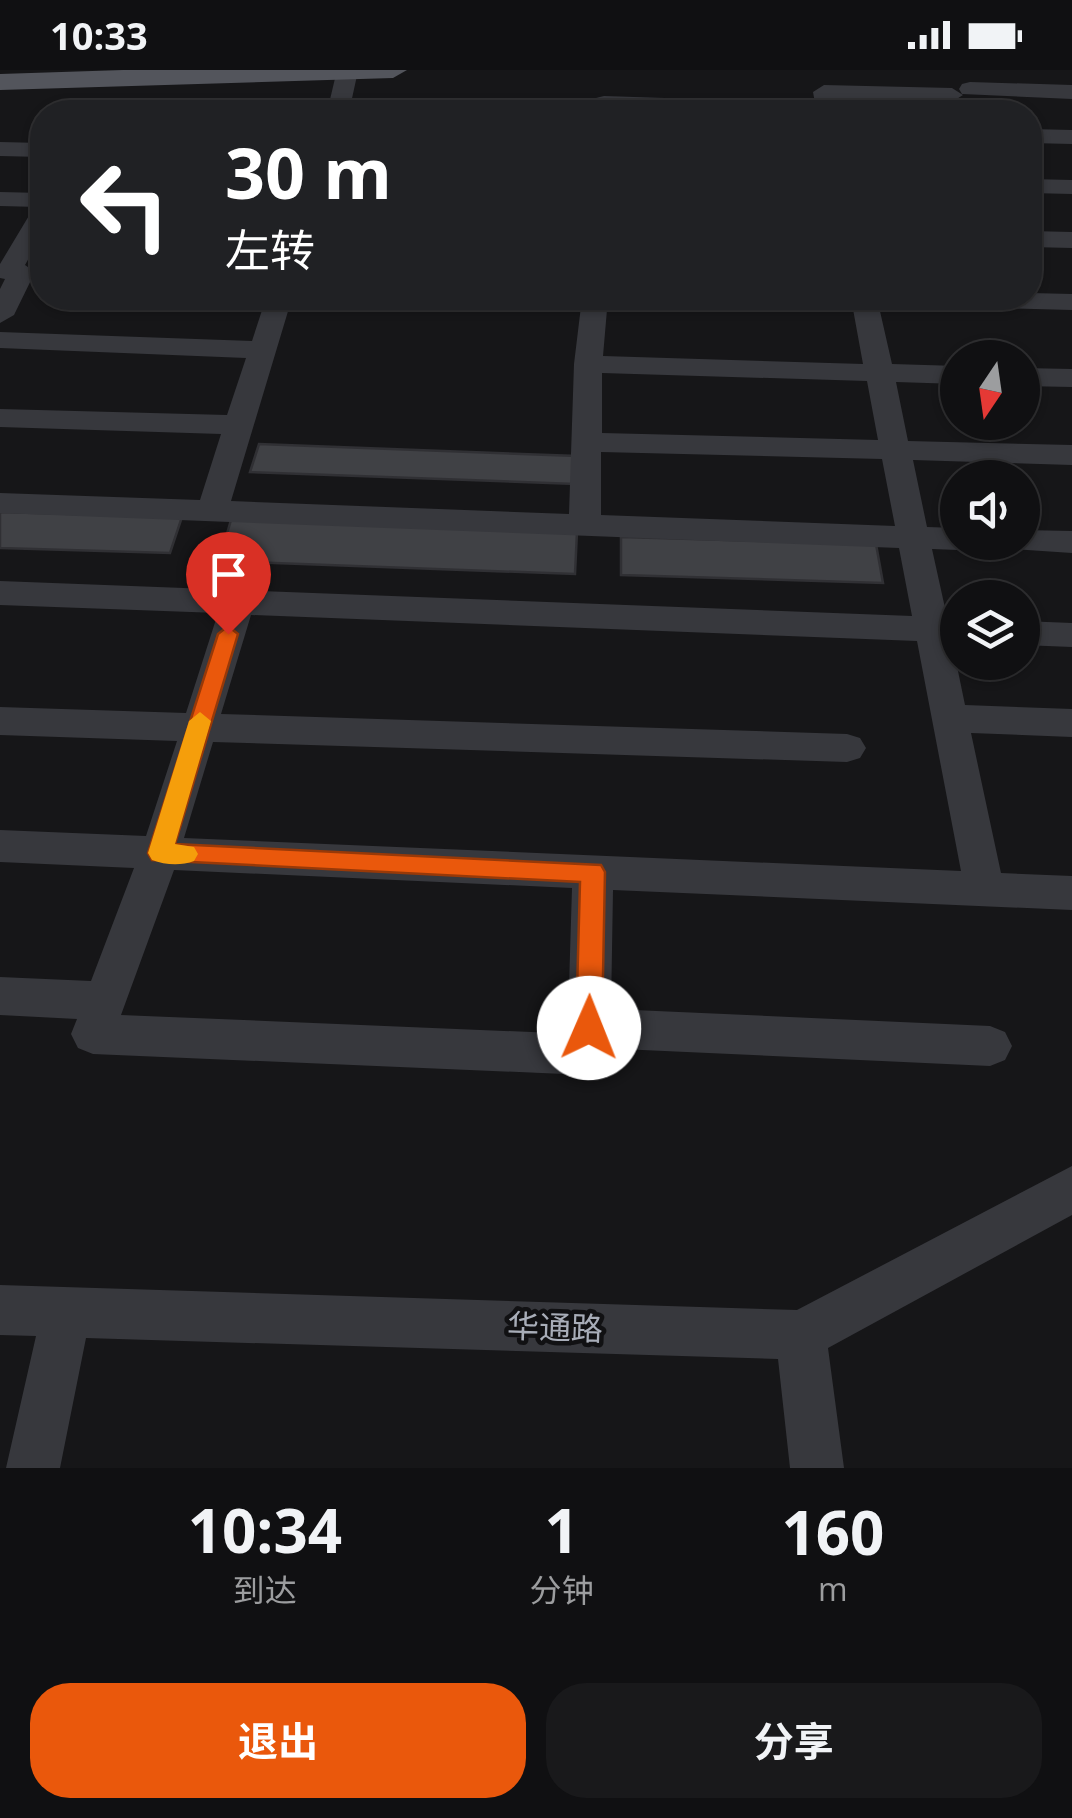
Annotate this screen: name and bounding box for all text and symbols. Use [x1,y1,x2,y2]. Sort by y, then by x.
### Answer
text: 10:33 [50,9,148,61]
text: 30 m [225,124,392,220]
icon: left [60,140,190,270]
text: 左转 [225,219,315,280]
north arrow [940,340,1040,440]
map controls [940,340,1040,680]
button: sound [940,460,1040,560]
pin [186,532,271,635]
icon: arrive [201,547,256,602]
button: layers [940,580,1040,680]
position arrow [537,976,641,1080]
street label: 华通路 [506,1303,604,1350]
text: 10:34 [188,1489,342,1571]
text: 1 [545,1489,579,1571]
text: 160 [781,1491,884,1573]
text: m [818,1567,848,1610]
text: 到达 [233,1568,297,1611]
text: 分钟 [530,1568,594,1611]
button: 退出 [30,1683,526,1798]
button: 分享 [546,1683,1042,1798]

